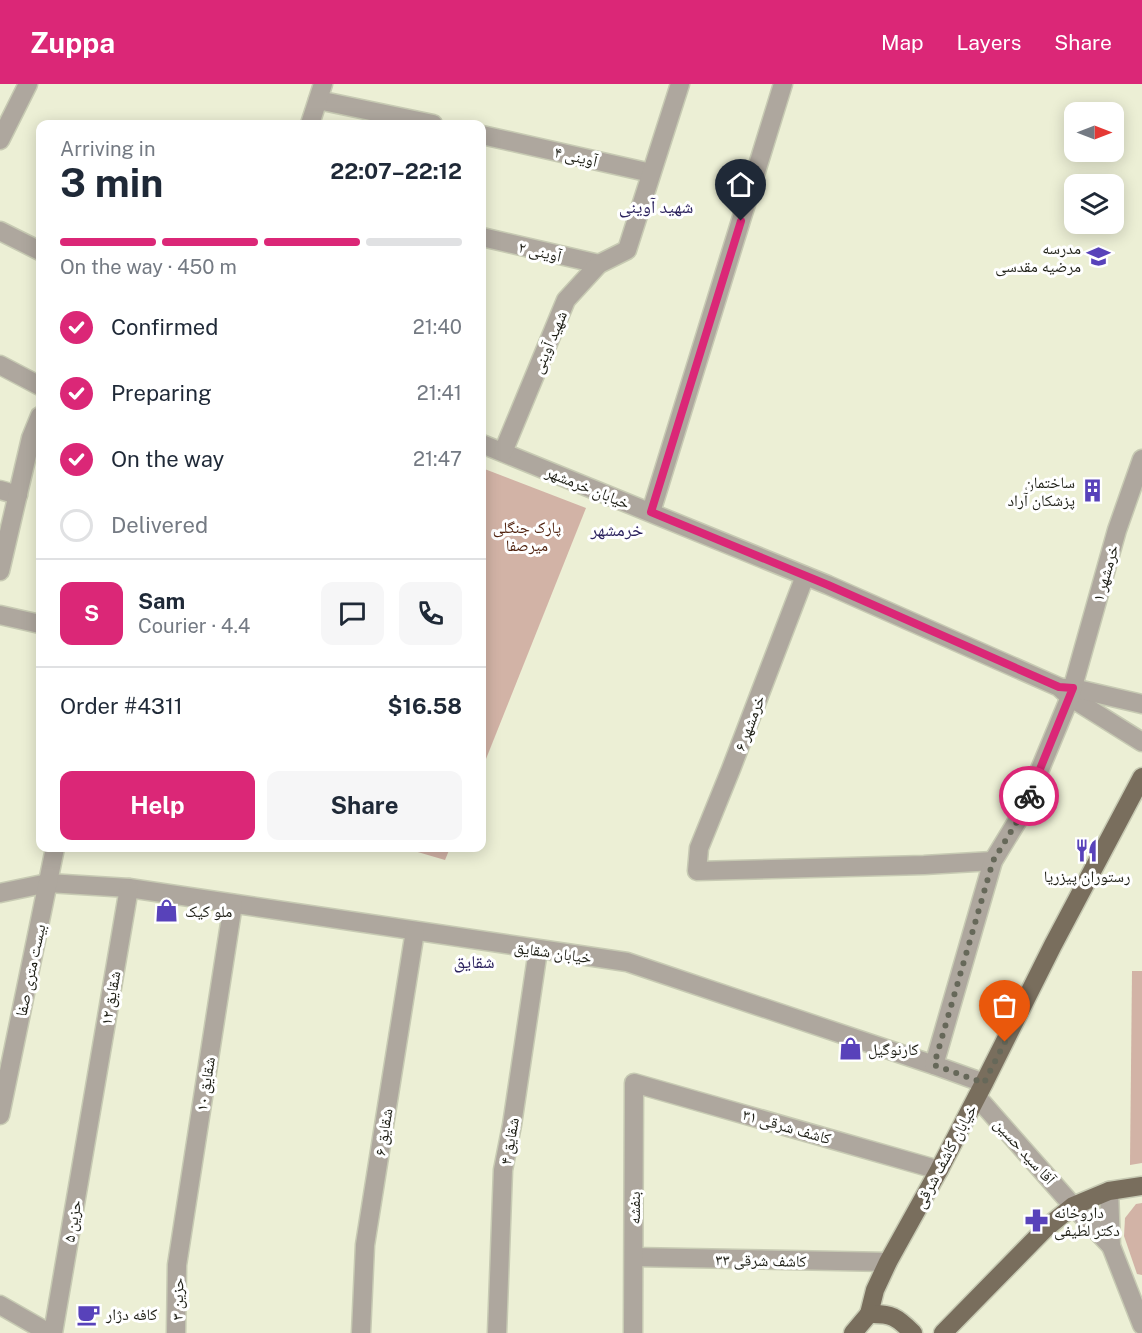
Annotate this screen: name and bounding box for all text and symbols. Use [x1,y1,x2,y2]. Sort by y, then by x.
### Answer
text: Zuppa [30,26,115,59]
text: Map [881,30,924,55]
text: Layers [957,30,1021,55]
text: Share [1054,30,1112,55]
north arrow [1064,102,1124,162]
map controls [1064,102,1124,234]
text: Arriving in [60,137,155,161]
street label: آوینی ۴ [552,142,600,172]
text: 22:07–22:12 [330,158,462,184]
pin [715,159,766,221]
text: 3 min [60,160,163,206]
icon: home [724,168,757,201]
button: layers [1064,174,1124,234]
district label: شهید آوینی [619,196,693,218]
street label: آوینی ۲ [516,237,564,267]
place label: مدرسه مرضیه مقدسی [995,239,1081,277]
school or university icon: مدرسه مرضیه مقدسی [1086,244,1112,270]
text: On the way · 450 m [60,255,237,279]
street label: شهید آوینی [528,308,572,377]
icon: check [60,311,93,344]
text: Confirmed [111,314,218,340]
text: 21:40 [413,315,462,339]
icon: check [60,377,93,410]
text: Preparing [111,380,212,406]
text: 21:41 [417,381,462,405]
icon: check [60,443,93,476]
text: On the way [111,446,224,472]
text: 21:47 [413,447,462,471]
street label: خیابان خرمشهر [542,462,633,514]
place label: ساختمان پزشکان آراد [1007,473,1075,511]
building icon: ساختمان پزشکان آراد [1080,478,1106,504]
text: Delivered [111,512,208,538]
park label: پارک جنگلی میرصفا [493,518,561,555]
district label: خرمشهر [590,519,644,540]
street label: خرمشهر ۱ [1088,543,1123,604]
button: chat [321,582,384,645]
button: phone [399,582,462,645]
text: Sam [138,588,185,614]
text: S [84,600,99,626]
text: Courier · 4.4 [138,614,250,638]
text: Order #4311 [60,693,183,719]
text: $16.58 [388,693,462,719]
street label: خرمشهر ۶ [730,693,769,754]
courier [999,766,1059,826]
button: Help [60,771,255,840]
button: Share [267,771,462,840]
icon: bike [1013,780,1046,813]
restaurant icon: رستوران پیزریا [1074,838,1100,864]
place label: رستوران پیزریا [1044,867,1130,887]
shop icon: ملو کیک [154,898,180,924]
place label: ملو کیک [185,902,232,921]
street label: بیست متری صفا [11,922,51,1018]
street label: خیابان شقایق [513,938,593,968]
district label: شقایق [453,951,495,973]
street label: شقایق ۱۲ [96,969,126,1027]
pin [979,980,1030,1042]
icon: bag [988,989,1021,1022]
shop icon: کارنوگیل [837,1036,863,1062]
place label: کارنوگیل [868,1040,919,1060]
street label: شقایق ۱۰ [192,1056,220,1113]
street label: خیابان کاشف شرقی [910,1101,982,1212]
street label: کاشف شرقی ۳۱ [740,1105,834,1149]
street label: شقایق ۶ [370,1107,398,1157]
street label: آقا سید حسین [989,1114,1060,1190]
street label: شقایق ۴ [496,1116,524,1166]
street label: بنفشه [625,1191,644,1225]
street label: حزین ۵ [59,1198,87,1244]
place label: داروخانه دکتر لطیفی [1054,1203,1120,1241]
pharmacy icon: داروخانه دکتر لطیفی [1023,1208,1049,1234]
street label: کاشف شرقی ۳۳ [715,1250,807,1272]
street label: حزین ۳ [168,1278,188,1320]
cafe icon: کافه دژار [75,1301,101,1327]
place label: کافه دژار [105,1305,158,1324]

